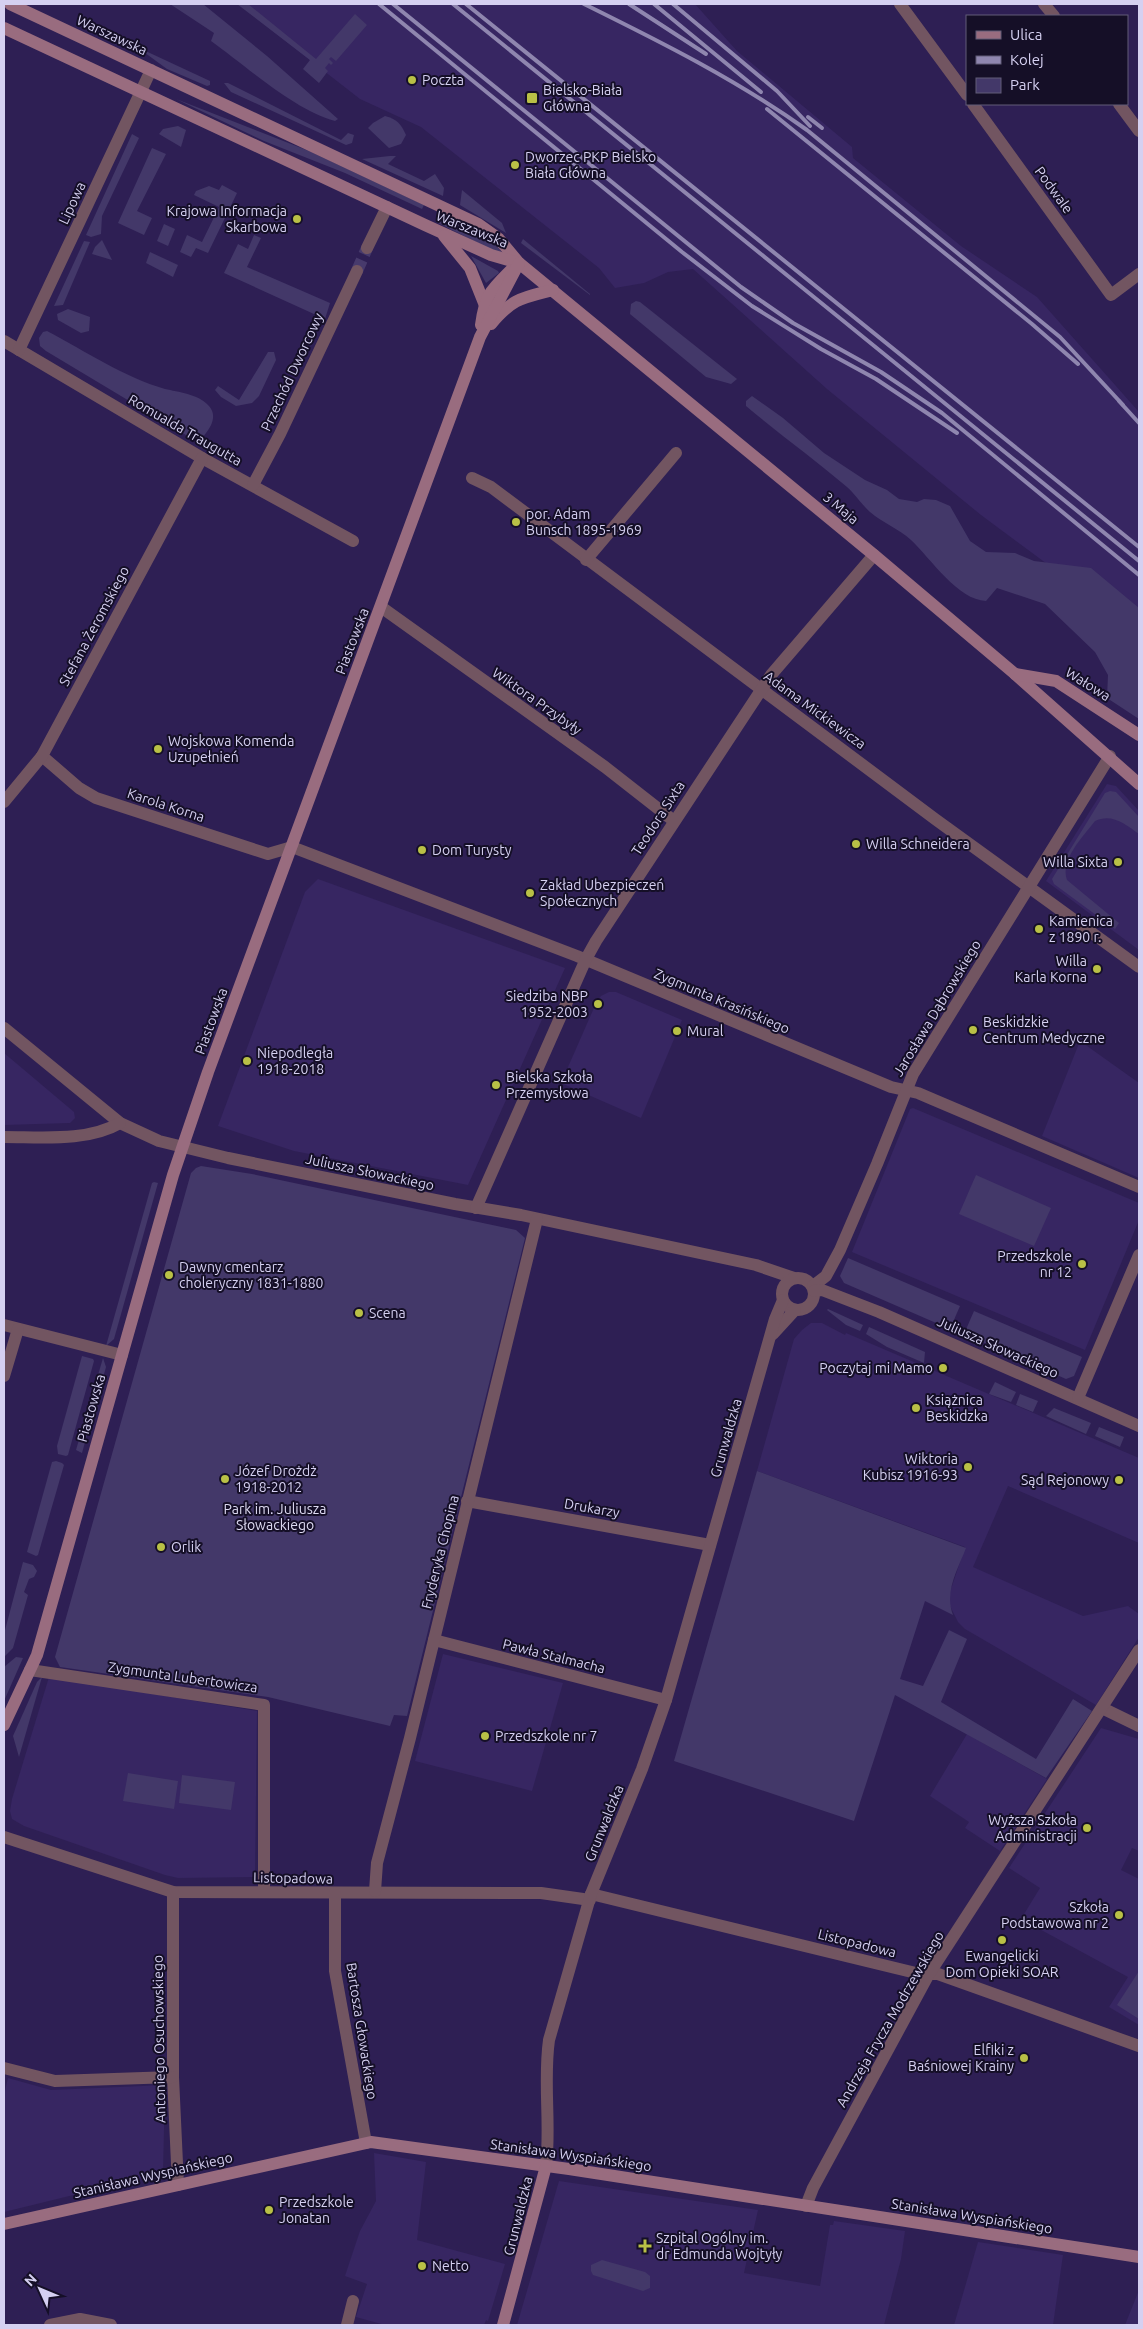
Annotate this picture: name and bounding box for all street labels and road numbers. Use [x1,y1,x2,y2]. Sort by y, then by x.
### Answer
street label: Warszawska [74,12,150,58]
street label: Podwale [1032,163,1076,217]
street label: Lipowa [55,179,89,227]
street label: Warszawska [434,207,510,251]
street label: Przechód Dworcowy [258,310,327,434]
street label: Romualda Traugutta [125,391,245,469]
street label: 3 Maja [820,489,862,527]
street label: Stefana Żeromskiego [56,563,132,689]
street label: Piastowska [332,606,372,676]
street label: Wiktora Przybyły [489,664,585,738]
street label: Wałowa [1063,664,1113,704]
street label: Adama Mickiewicza [761,668,869,752]
street label: Teodora Sixta [628,778,688,858]
street label: Karola Korna [125,785,207,825]
street label: Jarosława Dąbrowskiego [890,937,984,1079]
street label: Zygmunta Krasińskiego [652,965,792,1037]
street label: Piastowska [192,985,230,1057]
street label: Juliusza Słowackiego [304,1151,436,1193]
street label: Juliusza Słowackiego [935,1313,1061,1381]
street label: Piastowska [74,1372,108,1444]
street label: Grunwaldzka [707,1397,745,1479]
street label: Fryderyka Chopina [418,1493,462,1611]
street label: Drukarzy [563,1495,621,1521]
street label: Pawła Stalmacha [501,1636,607,1676]
street label: Zygmunta Lubertowicza [107,1659,259,1695]
street label: Grunwaldzka [581,1782,627,1864]
street label: Listopadowa [253,1869,333,1887]
street label: Listopadowa [816,1926,898,1960]
street label: Andrzeja Frycza Modrzewskiego [833,1928,947,2110]
street label: Antoniego Osuchowskiego [150,1955,168,2123]
street label: Bartosza Głowackiego [343,1962,381,2100]
street label: Stanisława Wyspiańskiego [489,2136,653,2174]
street label: Stanisława Wyspiańskiego [72,2149,234,2201]
street label: Grunwaldzka [500,2175,536,2257]
street label: Stanisława Wyspiańskiego [890,2195,1054,2237]

